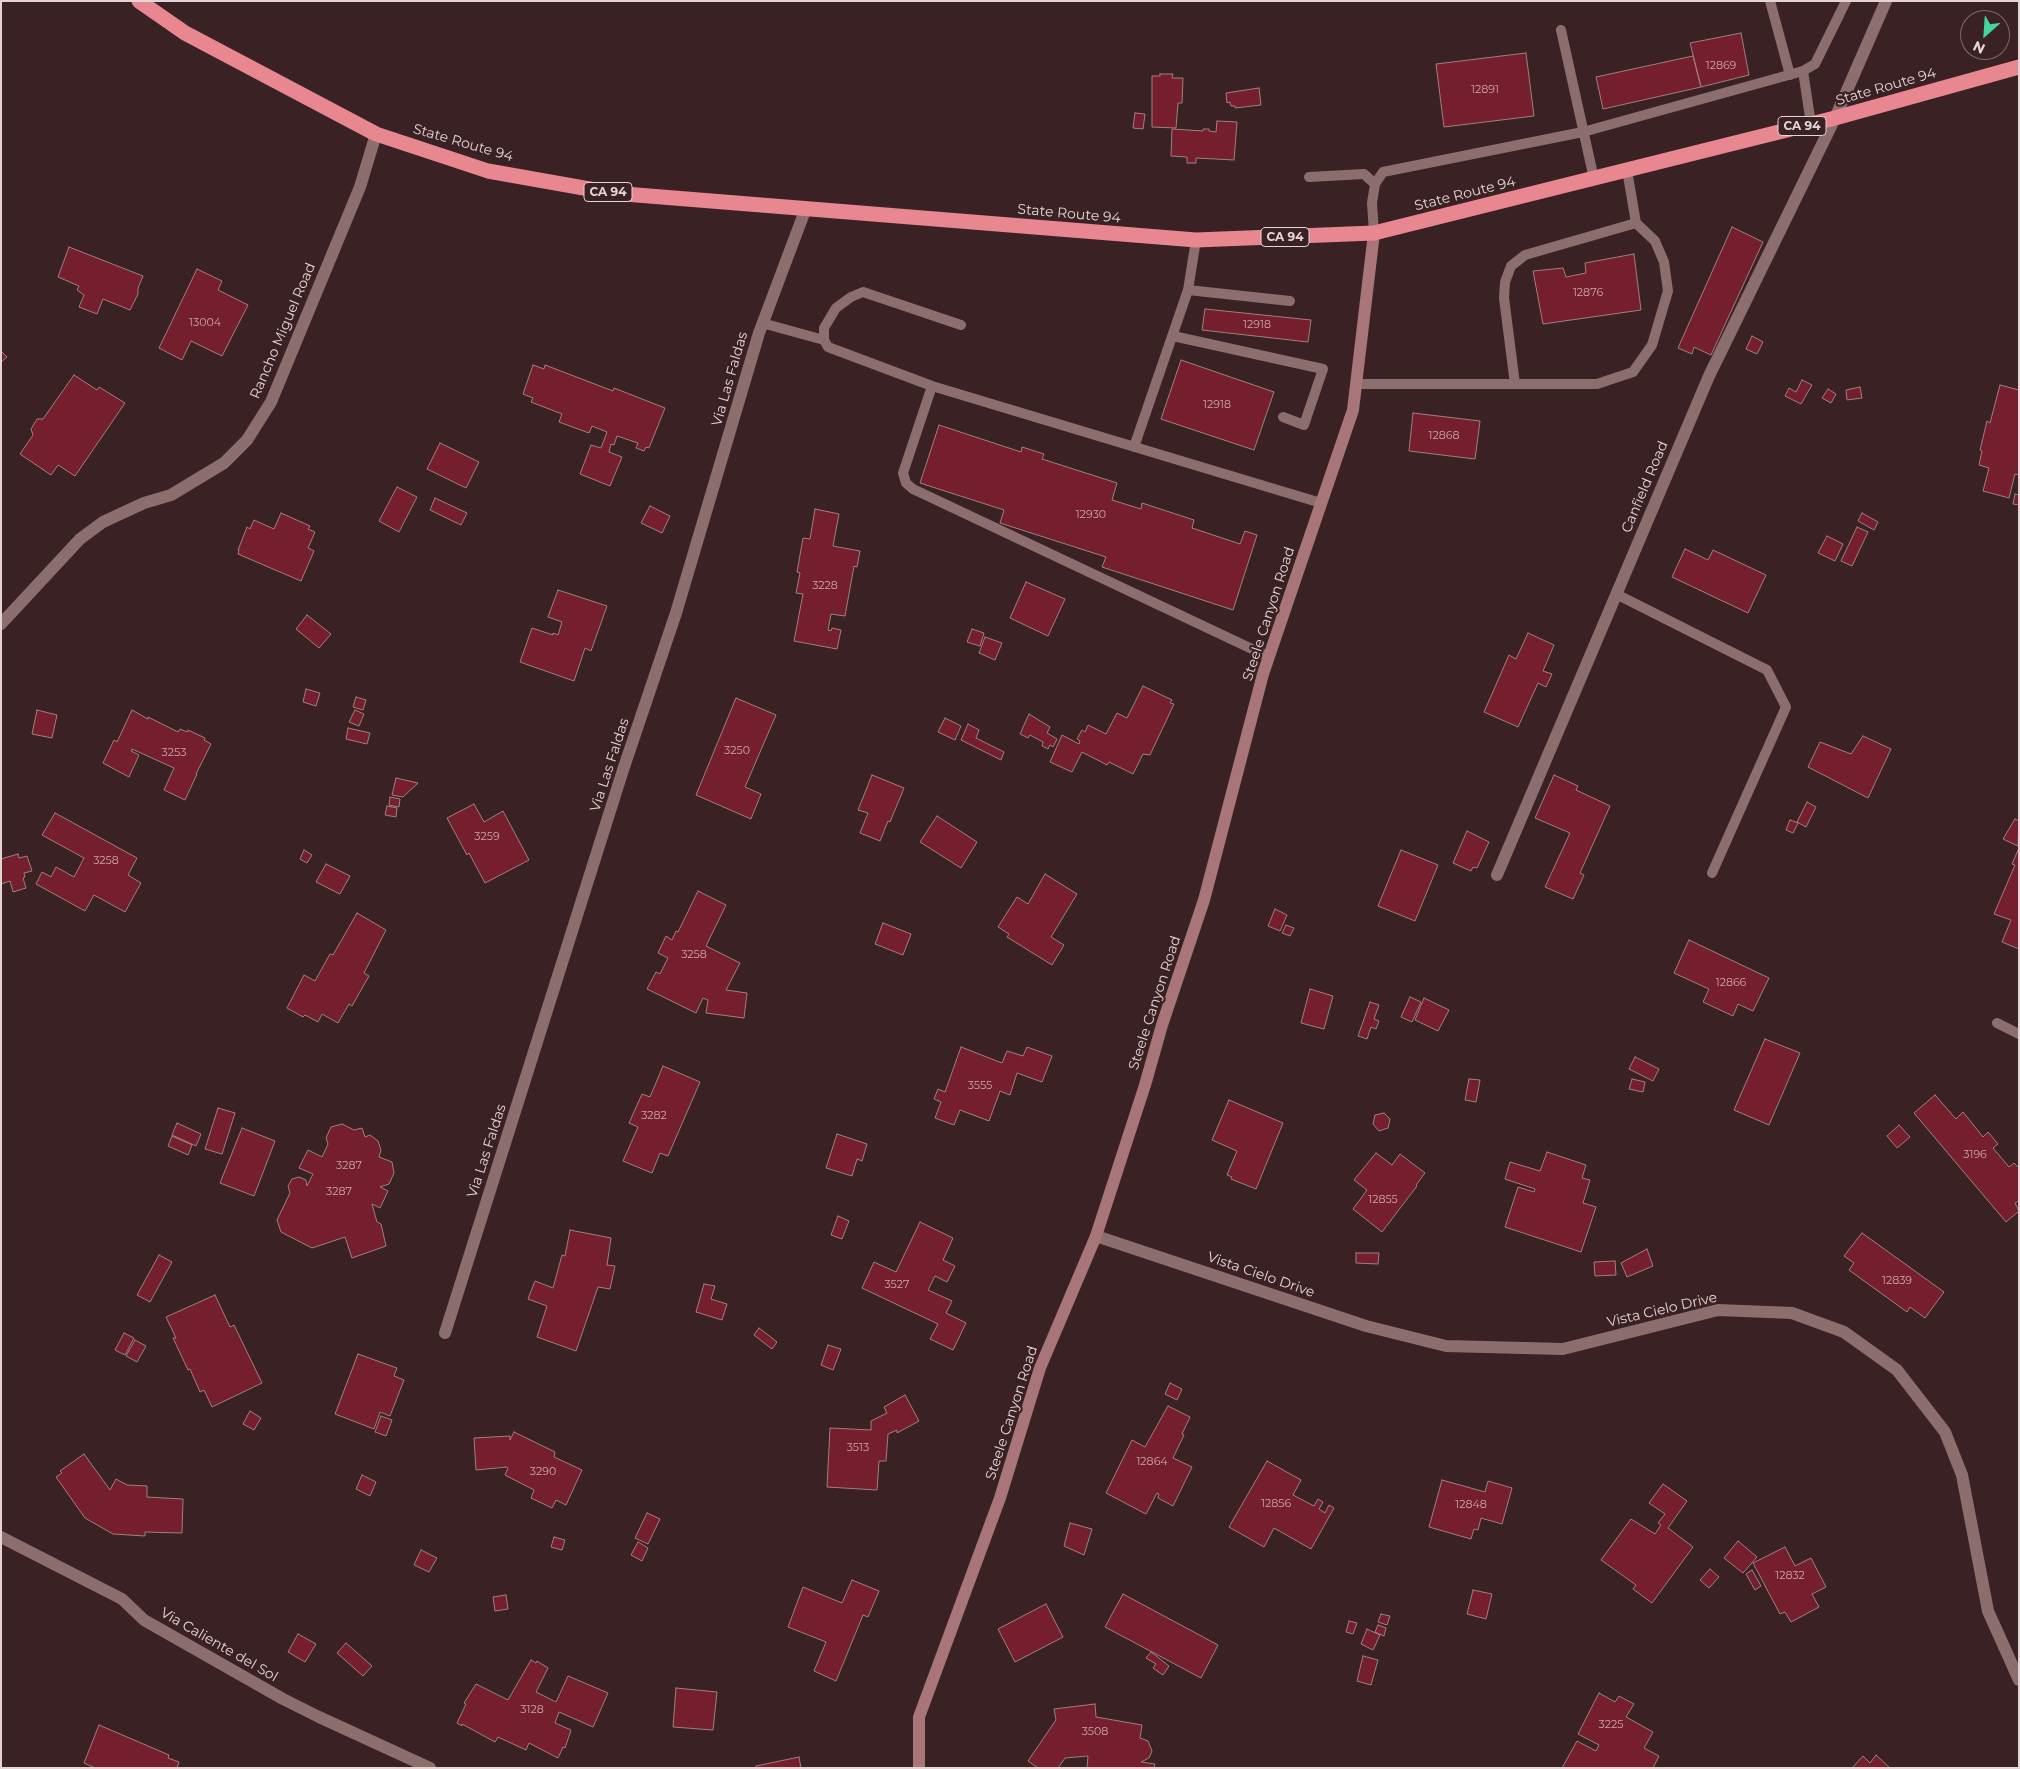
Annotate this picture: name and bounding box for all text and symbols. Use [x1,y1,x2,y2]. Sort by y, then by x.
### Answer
north arrow [1960,10,2010,60]
text: N [1970,37,1988,58]
house number: 12869 [1706,59,1736,73]
street label: State Route 94 [1834,65,1938,109]
house number: 12891 [1471,83,1499,97]
road number: CA 94 [1778,116,1826,136]
street label: State Route 94 [411,121,515,165]
street label: State Route 94 [1413,173,1517,215]
road number: CA 94 [584,182,632,202]
street label: State Route 94 [1017,201,1121,227]
road number: CA 94 [1261,228,1309,246]
street label: Rancho Miguel Road [247,260,319,402]
house number: 12876 [1573,286,1603,300]
house number: 13004 [189,316,221,330]
house number: 12918 [1243,318,1271,332]
street label: Via Las Faldas [709,330,751,428]
house number: 12918 [1203,398,1231,412]
house number: 12868 [1429,429,1459,443]
street label: Canfield Road [1618,439,1672,535]
house number: 12930 [1076,508,1106,522]
street label: Steele Canyon Road [1239,545,1299,683]
house number: 3228 [812,579,838,593]
street label: Via Las Faldas [587,716,633,814]
house number: 3250 [724,744,750,758]
house number: 3253 [162,746,186,760]
house number: 3259 [474,830,500,844]
house number: 3258 [93,854,119,868]
street label: Steele Canyon Road [1125,934,1185,1072]
house number: 3258 [681,948,707,962]
house number: 12866 [1716,976,1746,990]
house number: 3555 [968,1079,992,1093]
street label: Via Las Faldas [464,1102,510,1200]
house number: 3282 [641,1109,667,1123]
house number: 3196 [1963,1148,1987,1162]
house number: 3287 [336,1159,362,1173]
house number: 3287 [326,1185,352,1199]
house number: 12855 [1368,1193,1398,1207]
street label: Vista Cielo Drive [1205,1249,1317,1301]
house number: 12839 [1882,1274,1912,1288]
house number: 3527 [885,1278,909,1292]
street label: Vista Cielo Drive [1605,1289,1719,1331]
street label: Steele Canyon Road [982,1344,1042,1482]
house number: 3513 [847,1441,869,1455]
house number: 12864 [1136,1455,1168,1469]
house number: 3290 [530,1465,556,1479]
house number: 12856 [1261,1497,1291,1511]
house number: 12848 [1455,1498,1487,1512]
house number: 12832 [1775,1569,1805,1583]
street label: Via Caliente del Sol [157,1605,281,1685]
house number: 3128 [520,1703,544,1717]
house number: 3225 [1599,1718,1623,1732]
house number: 3508 [1082,1725,1108,1739]

